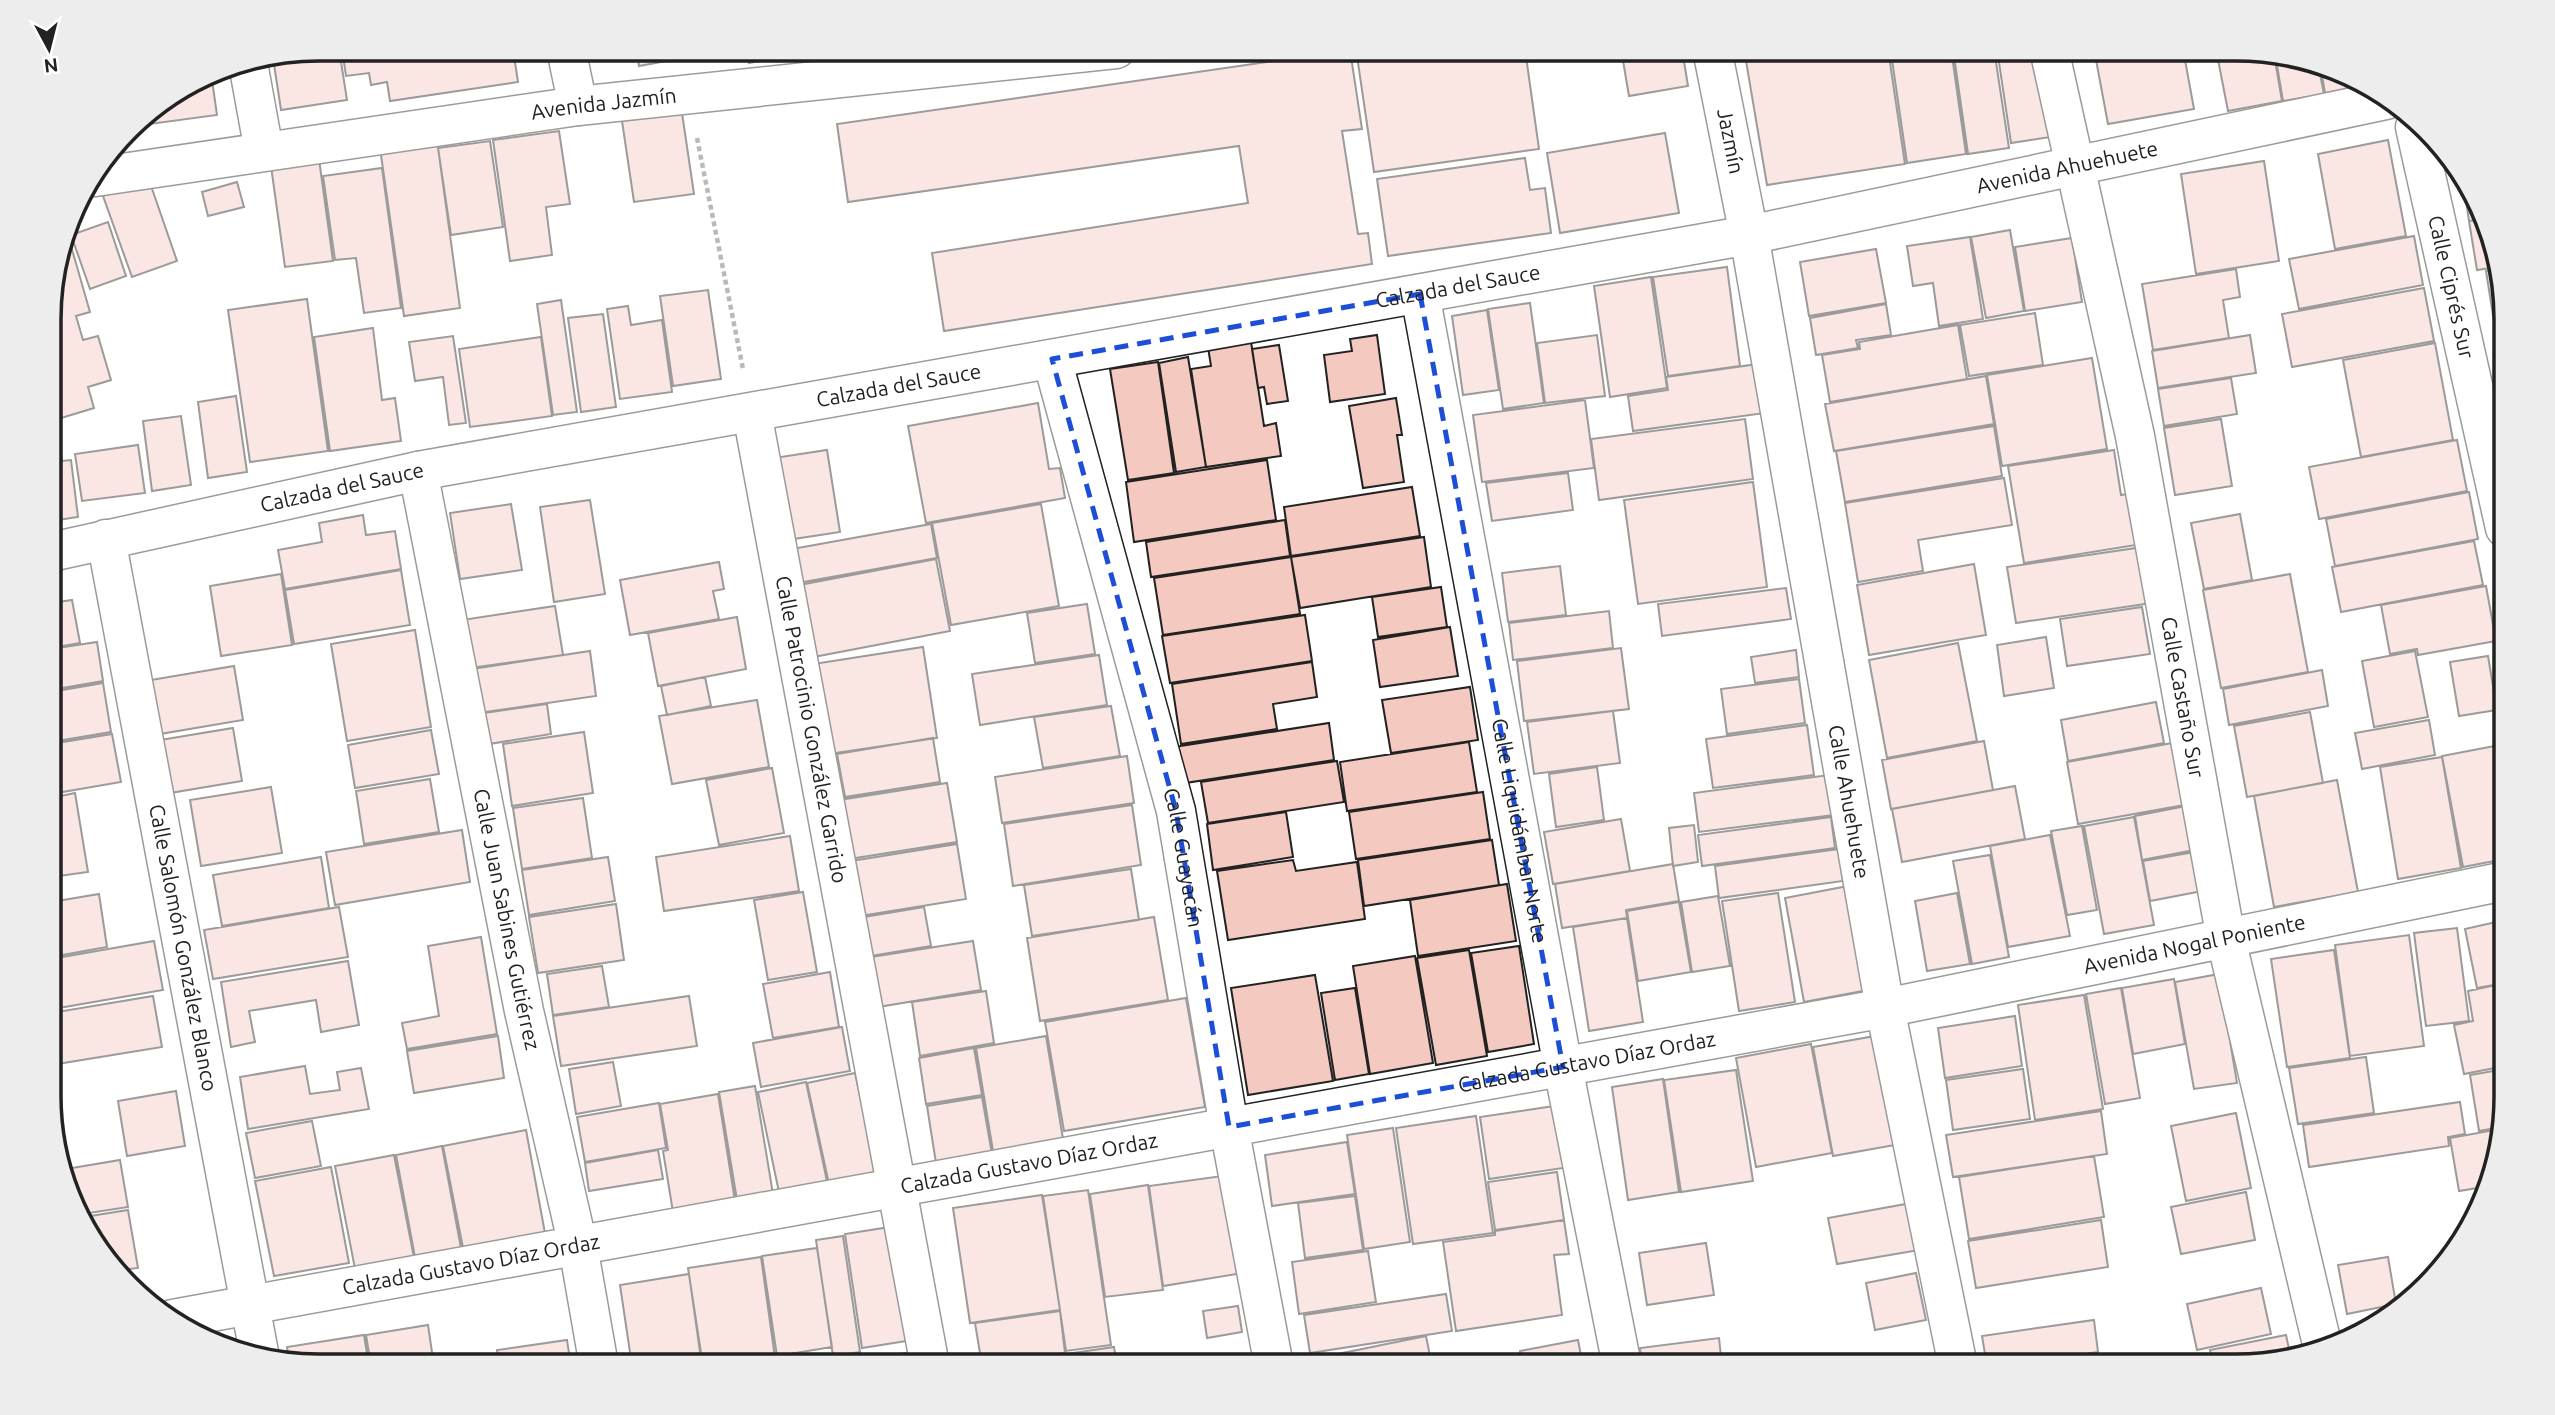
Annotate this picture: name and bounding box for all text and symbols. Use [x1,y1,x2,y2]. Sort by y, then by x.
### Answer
north arrow [14,14,84,84]
text: N [43,54,59,78]
street label: Avenida Jazmín [529,83,678,124]
street label: Jazmín [1713,106,1750,176]
street label: Avenida Ahuehuete [1974,136,2160,197]
street label: Calle Ciprés Sur [2424,213,2480,361]
street label: Calzada del Sauce [1373,259,1542,312]
street label: Calzada del Sauce [814,358,983,411]
street label: Calzada del Sauce [258,457,426,517]
street label: Calle Patrocinio González Garrido [772,574,853,885]
street label: Calle Castaño Sur [2157,615,2210,780]
street label: Calle Liquidámbar Norte [1488,716,1553,945]
street label: Calle Ahuehuete [1824,723,1875,880]
street label: Calle Guayacán [1159,785,1208,929]
street label: Calle Juan Sabines Gutiérrez [470,786,546,1052]
street label: Calle Salomón González Blanco [145,802,223,1093]
street label: Avenida Nogal Poniente [2081,909,2307,978]
street label: Calzada Gustavo Díaz Ordaz [1456,1026,1717,1096]
street label: Calzada Gustavo Díaz Ordaz [898,1127,1159,1198]
street label: Calzada Gustavo Díaz Ordaz [340,1229,602,1299]

